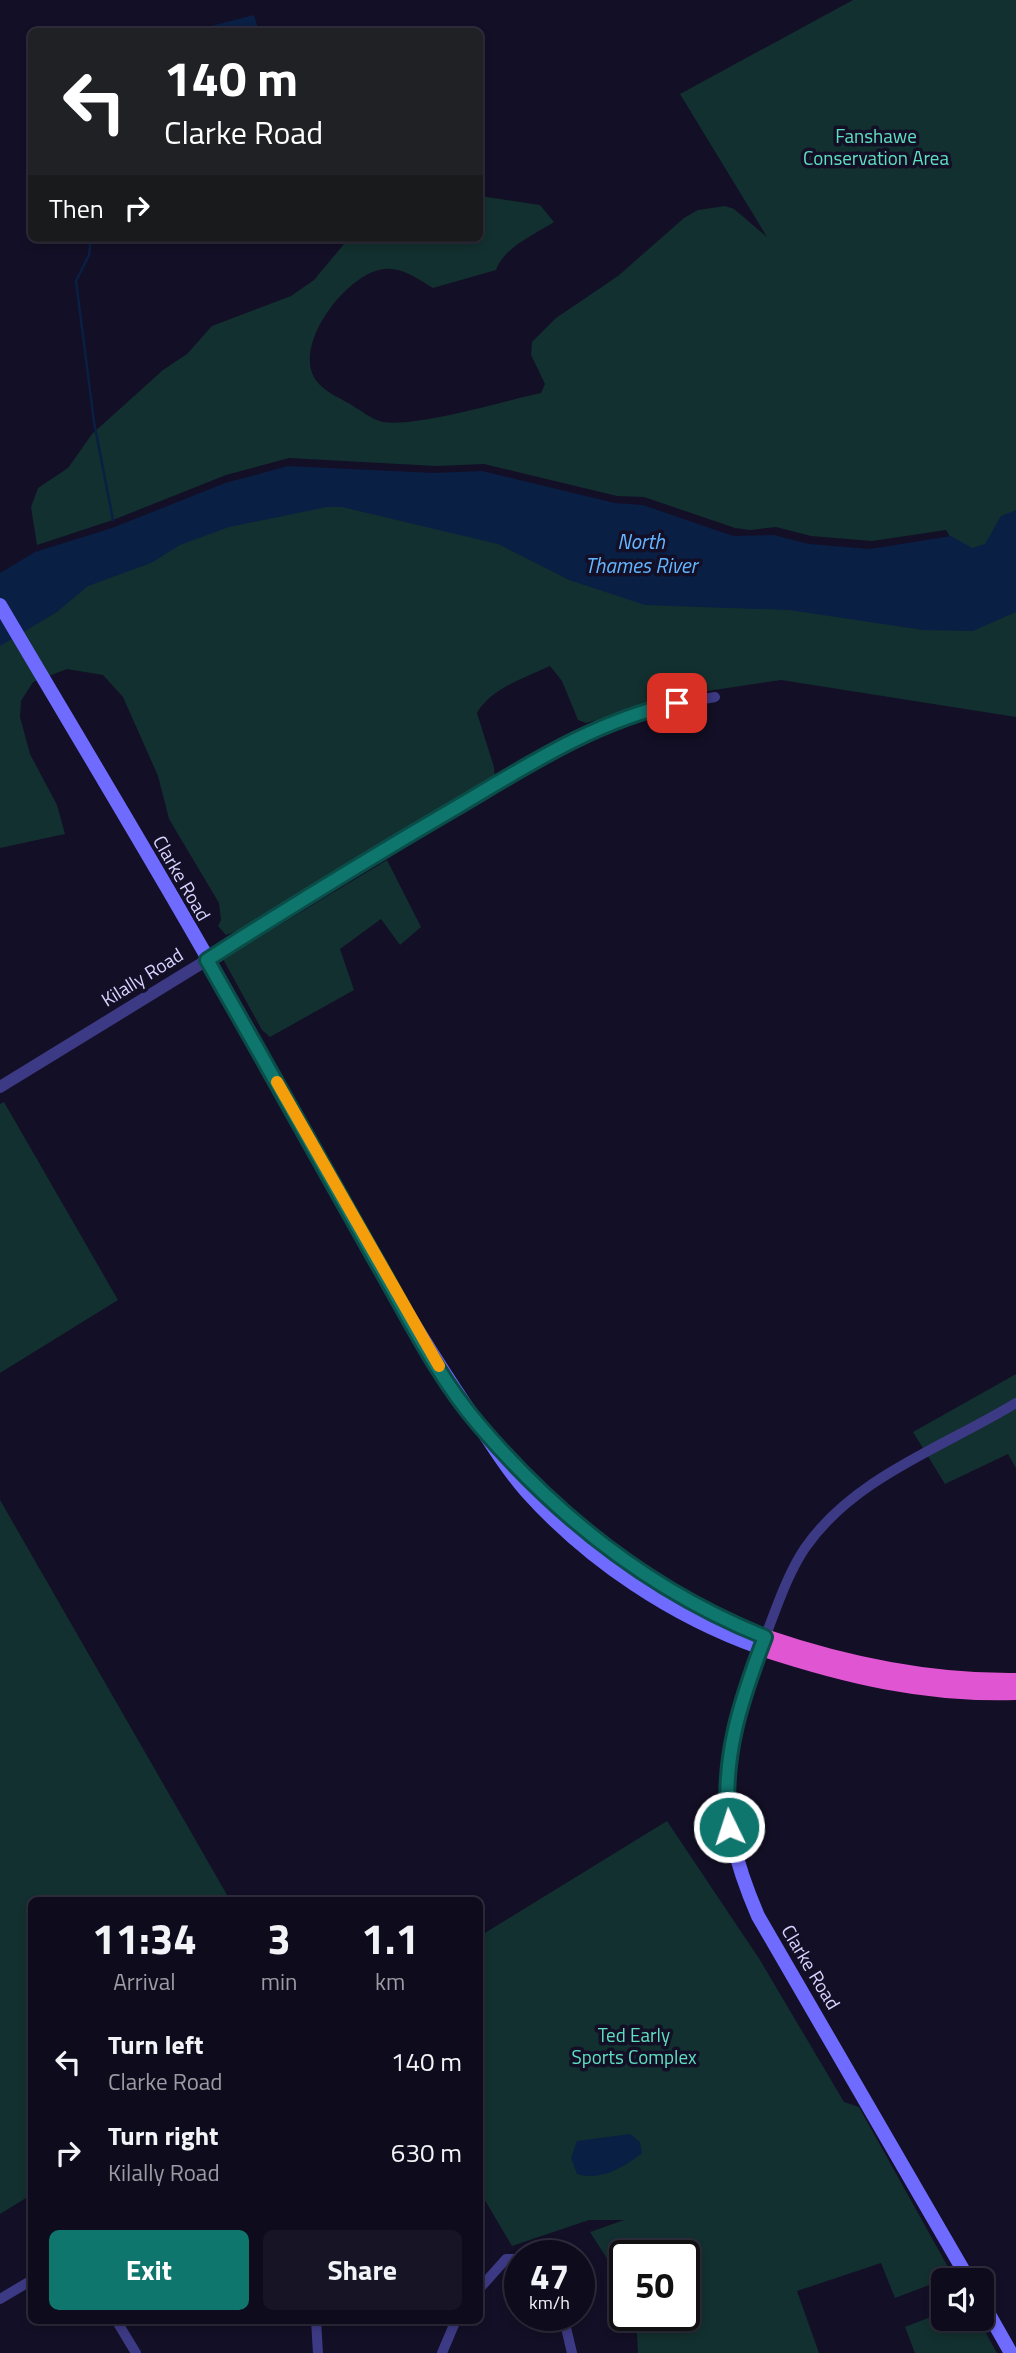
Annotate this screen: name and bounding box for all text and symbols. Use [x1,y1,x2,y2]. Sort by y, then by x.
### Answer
text: 140 m [164,40,298,115]
icon: left [49,56,140,147]
text: Clarke Road [164,108,323,156]
park label: Fanshawe Conservation Area [803,121,949,172]
text: Then [49,189,104,228]
icon: right [118,189,156,227]
water label: North Thames River [585,525,699,581]
pin [647,673,707,733]
icon: arrive [658,684,696,722]
street label: Clarke Road [146,830,219,926]
street label: Kilally Road [95,940,188,1013]
position arrow [692,1790,766,1864]
text: 11:34 [92,1906,197,1970]
text: 3 [267,1906,291,1970]
text: 1.1 [361,1906,419,1970]
street label: Clarke Road [775,1919,848,2015]
text: Arrival [113,1964,176,1999]
text: min [261,1964,297,1999]
text: km [375,1964,405,1999]
park label: Ted Early Sports Complex [571,2020,697,2071]
text: Turn left [108,2025,203,2064]
text: 140 m [391,2042,462,2081]
icon: left [49,2043,87,2081]
text: Clarke Road [108,2064,223,2099]
text: Turn right [108,2116,219,2155]
text: 630 m [391,2133,462,2172]
icon: right [49,2134,87,2172]
text: Kilally Road [108,2155,220,2190]
button: Exit [49,2230,249,2310]
button: Share [263,2230,462,2310]
speed limit sign: 50 [609,2240,700,2331]
text: 47 [530,2249,569,2303]
map controls [931,2268,994,2331]
button: sound [931,2268,994,2331]
text: km/h [529,2289,570,2316]

